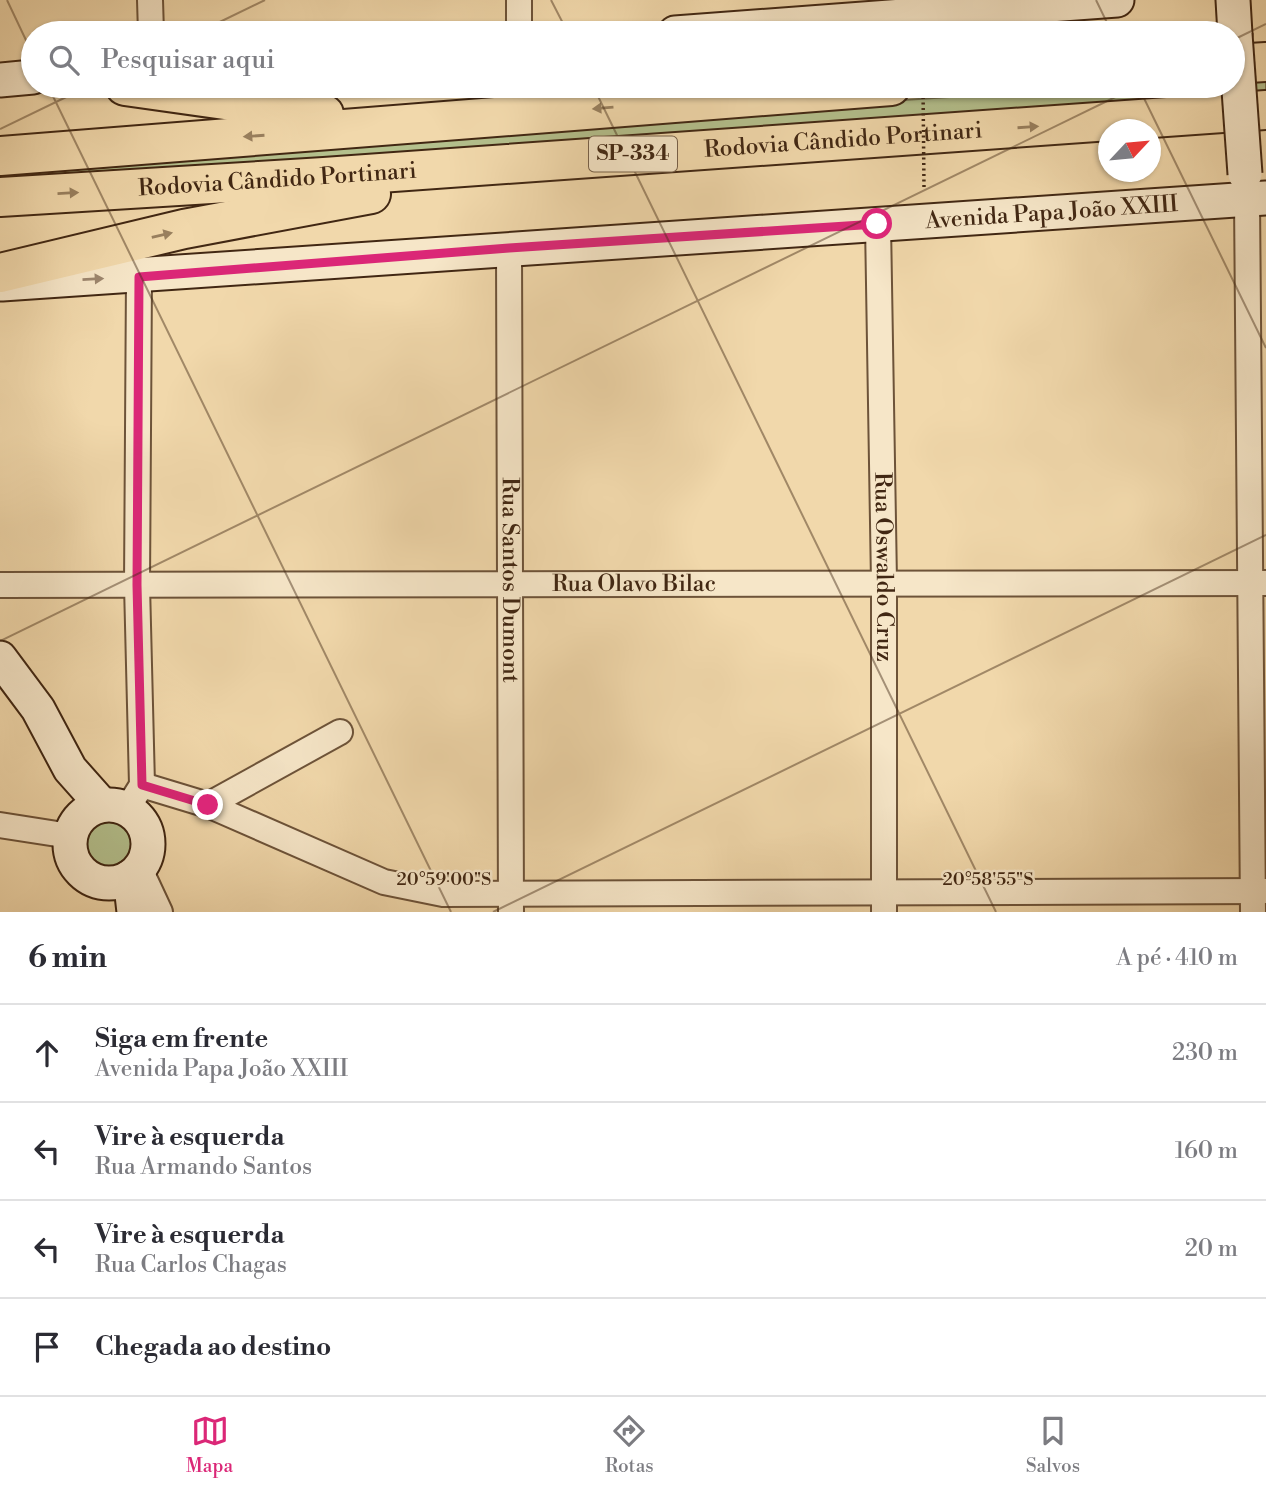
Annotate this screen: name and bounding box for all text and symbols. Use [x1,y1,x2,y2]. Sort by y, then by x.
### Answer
search box [21,21,1245,98]
icon: search [45,41,83,79]
text: Pesquisar aqui [101,44,275,76]
one-way arrow [592,103,614,114]
street label: Rodovia Cândido Portinari [703,116,983,164]
north arrow [1098,119,1161,182]
one-way arrow [1018,121,1040,132]
one-way arrow [243,131,265,142]
road number: SP-334 [589,136,677,172]
street label: Rodovia Cândido Portinari [137,156,418,202]
one-way arrow [57,187,79,198]
street label: Avenida Papa João XXIII [923,190,1179,235]
route start [861,208,892,239]
one-way arrow [151,229,173,240]
one-way arrow [82,274,104,285]
street label: Rua Oswaldo Cruz [868,472,898,662]
street label: Rua Santos Dumont [496,477,524,683]
street label: Rua Olavo Bilac [552,570,716,598]
route end [192,789,223,820]
text: 20°59'00"S [397,868,491,891]
text: 20°58'55"S [943,868,1034,891]
text: 6 min [28,939,107,977]
text: A pé · 410 m [1116,944,1238,972]
text: Siga em frente [95,1023,268,1055]
icon: ahead [28,1034,66,1072]
text: 230 m [1172,1039,1238,1067]
text: Avenida Papa João XXIII [95,1055,348,1083]
text: Vire à esquerda [95,1121,285,1153]
icon: left [28,1132,66,1170]
text: 160 m [1175,1137,1238,1165]
text: Rua Armando Santos [95,1153,312,1181]
text: Vire à esquerda [95,1219,285,1251]
icon: left [28,1230,66,1268]
text: 20 m [1185,1235,1238,1263]
text: Rua Carlos Chagas [95,1251,287,1279]
icon: arrive [28,1328,66,1366]
text: Chegada ao destino [95,1331,331,1363]
tab: Mapa [186,1412,233,1478]
tab: Rotas [605,1412,654,1478]
tab: Salvos [1026,1412,1080,1478]

